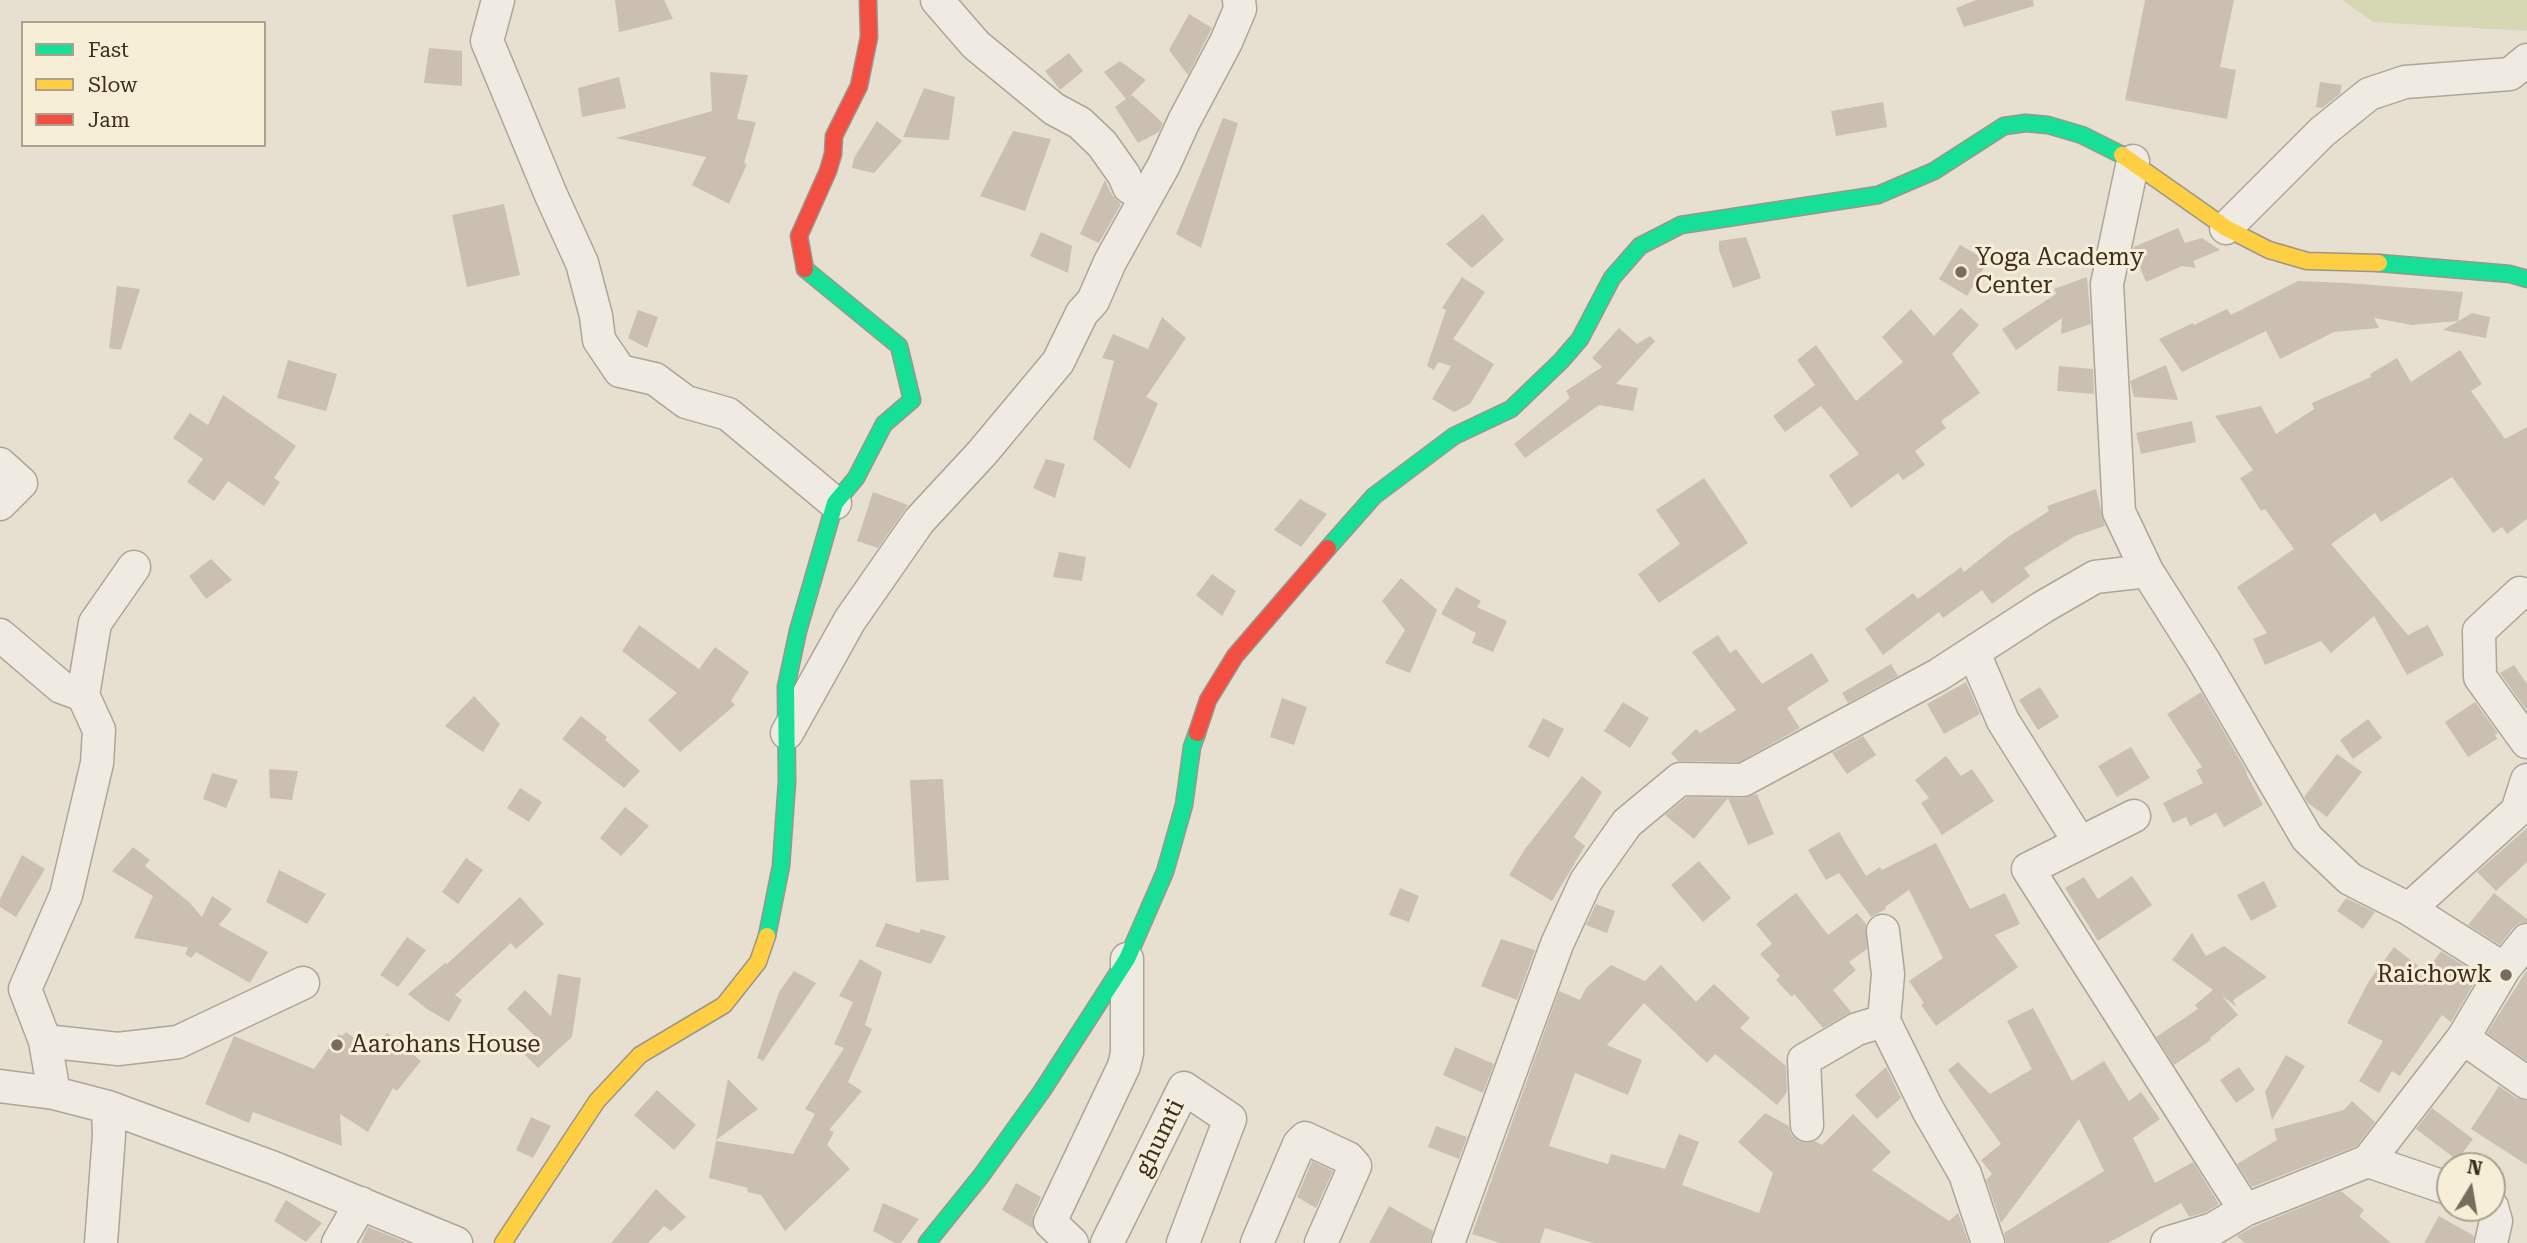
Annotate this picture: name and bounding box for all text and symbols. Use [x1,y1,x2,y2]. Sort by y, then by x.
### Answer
legend [21,21,266,147]
text: Fast [88,38,129,62]
text: Slow [88,73,137,97]
text: Jam [88,108,130,132]
place label: Yoga Academy Center [1975,244,2144,300]
marker: Yoga Academy Center [1953,264,1969,280]
place label: Raichowk [2377,961,2492,989]
marker: Raichowk [2498,967,2514,983]
place label: Aarohans House [351,1031,540,1059]
marker: Aarohans House [329,1037,345,1053]
street label: ghumti [1129,1095,1191,1181]
north arrow [2436,1152,2506,1222]
text: N [2465,1155,2484,1181]

